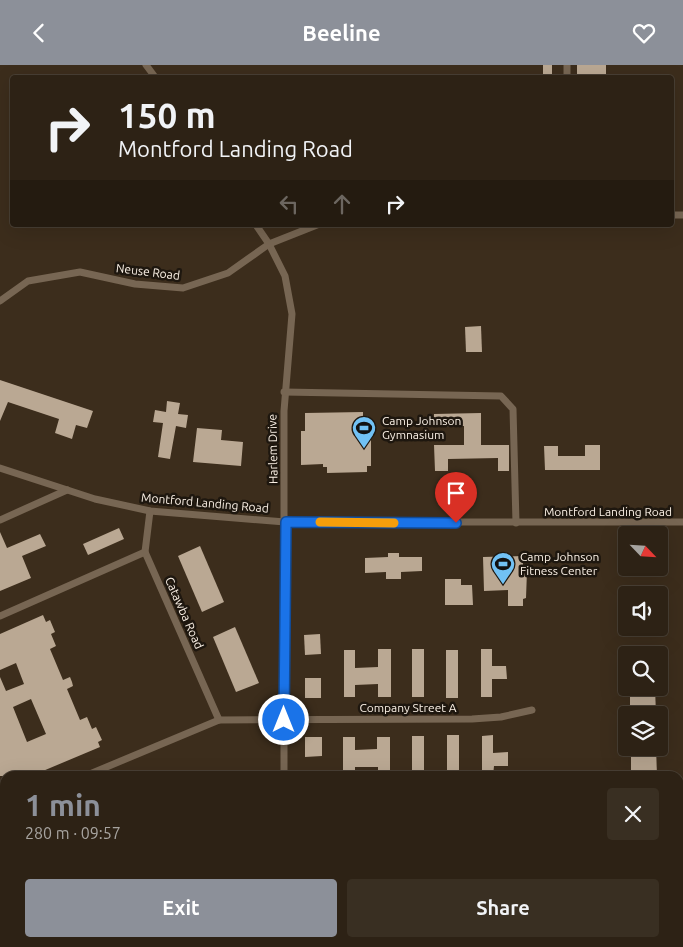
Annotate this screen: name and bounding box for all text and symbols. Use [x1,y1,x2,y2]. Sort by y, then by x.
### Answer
icon: back [25,19,53,47]
icon: heart [630,19,658,47]
text: Beeline [302,20,381,45]
icon: right [35,95,100,160]
text: 150 m [118,95,216,135]
text: Montford Landing Road [118,136,353,161]
icon: left [275,190,303,218]
icon: ahead [328,190,356,218]
icon: right [381,190,409,218]
street label: Neuse Road [115,261,181,282]
street label: Harlem Drive [265,414,280,484]
place label: Camp Johnson Gymnasium [382,414,461,441]
sports icon: Camp Johnson Gymnasium [351,415,377,449]
pin [435,472,477,523]
icon: arrive [442,479,470,507]
street label: Montford Landing Road [141,490,269,515]
street label: Montford Landing Road [544,505,672,518]
north arrow [618,526,668,576]
map controls [618,526,668,756]
place label: Camp Johnson Fitness Center [520,550,599,577]
sports icon: Camp Johnson Fitness Center [490,551,516,585]
street label: Catawba Road [163,575,206,651]
button: sound [618,586,668,636]
button: search [618,646,668,696]
position arrow [257,693,309,745]
street label: Company Street A [359,701,457,714]
button: layers [618,706,668,756]
text: 1 min [25,788,101,822]
button: close [607,788,659,840]
text: 280 m · 09:57 [25,824,121,842]
button: Exit [25,879,337,937]
button: Share [347,879,659,937]

